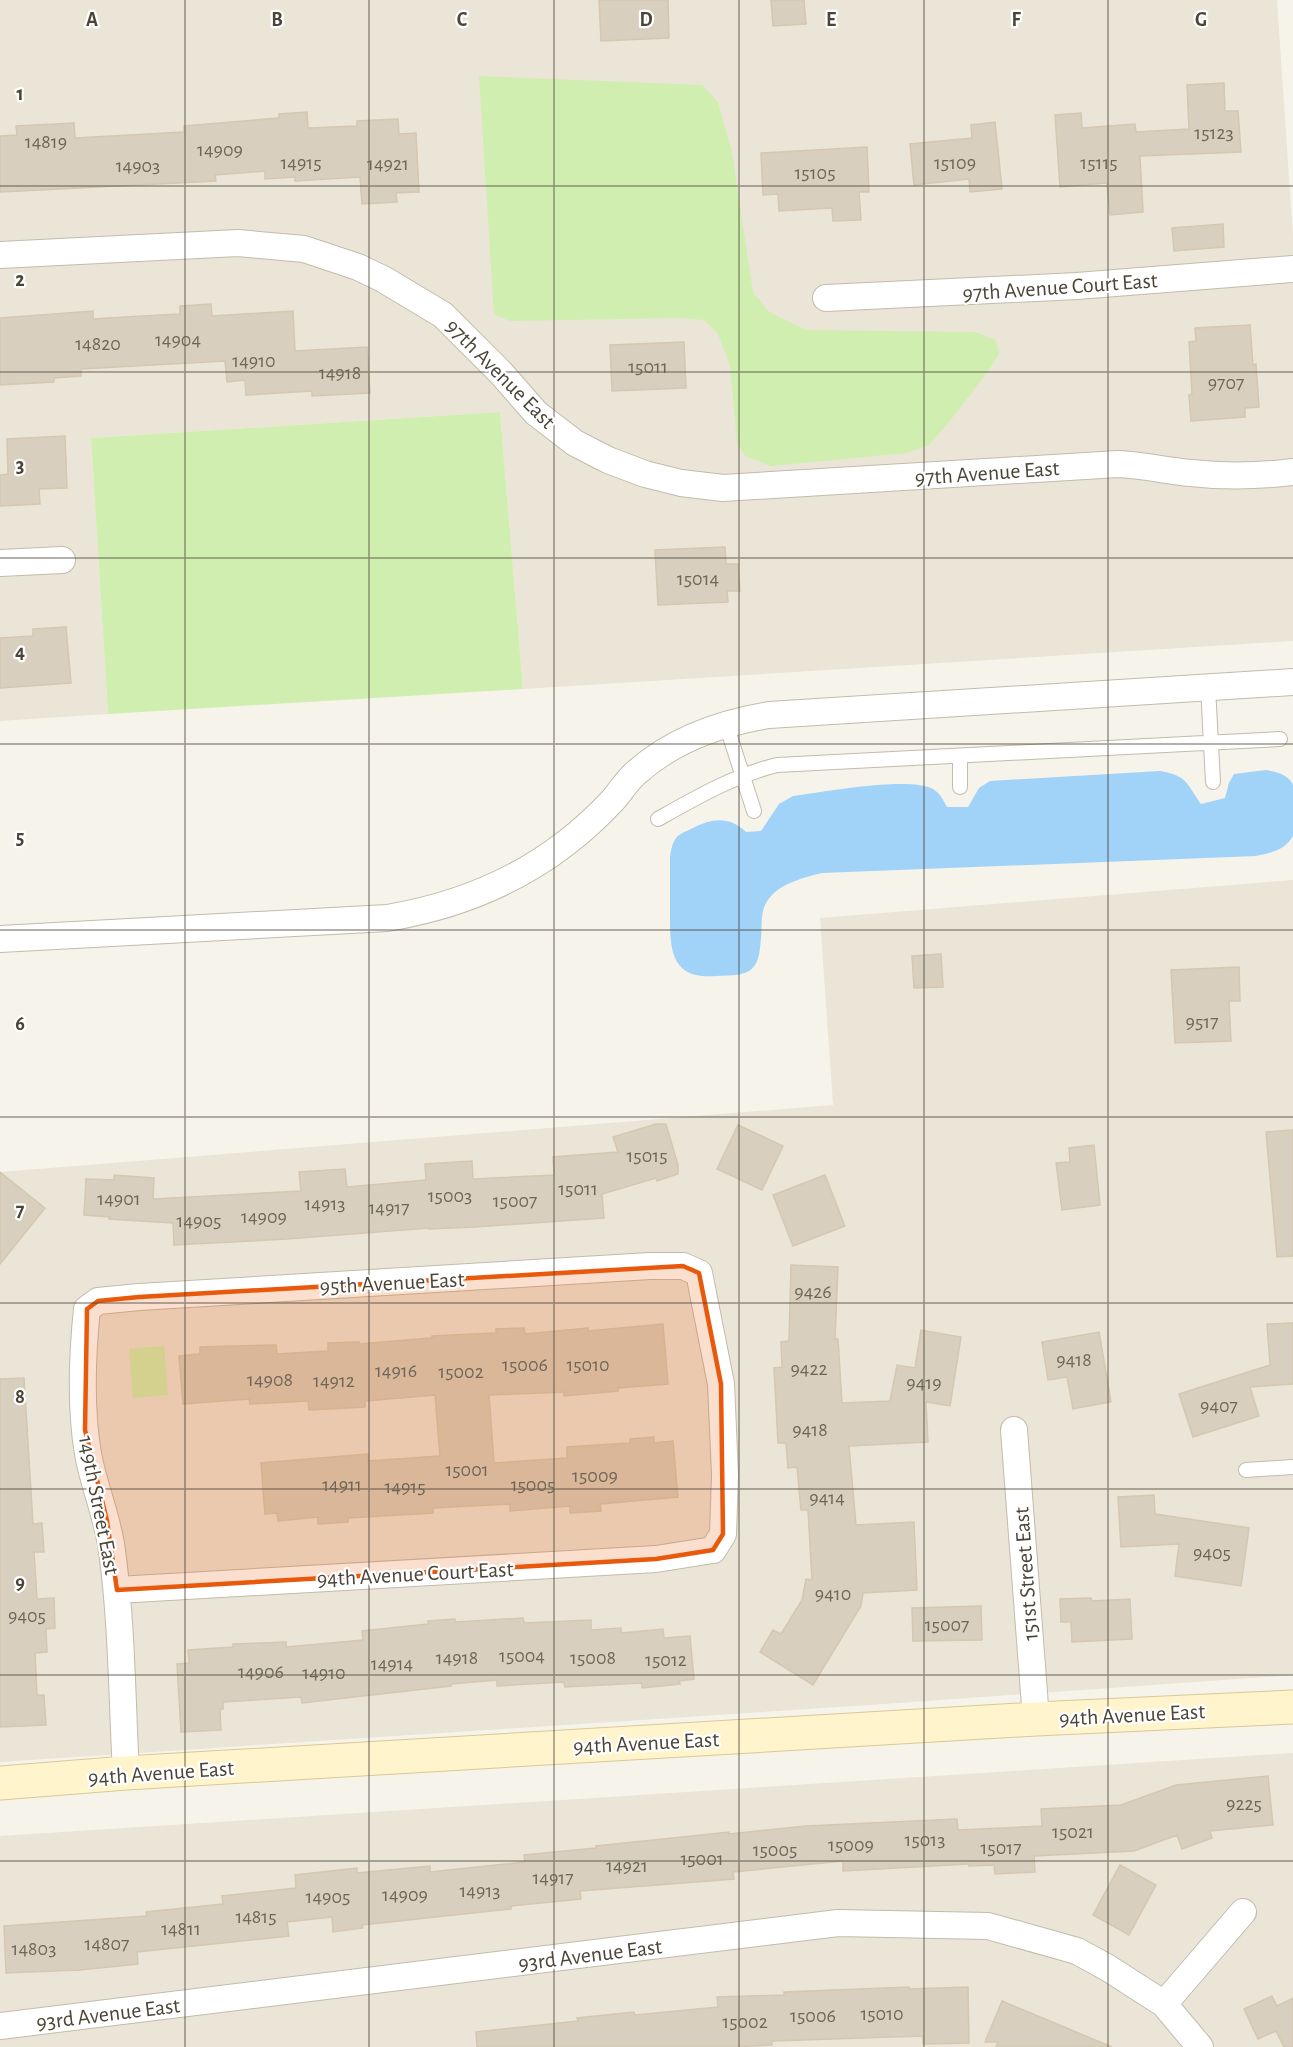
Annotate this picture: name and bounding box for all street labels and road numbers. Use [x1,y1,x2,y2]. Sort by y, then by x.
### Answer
street label: 97th Avenue Court East [962,269,1158,305]
street label: 97th Avenue East [441,315,559,433]
street label: 97th Avenue East [914,457,1060,489]
street label: 95th Avenue East [319,1268,465,1298]
street label: 149th Street East [75,1434,123,1577]
street label: 151st Street East [1010,1506,1042,1642]
street label: 94th Avenue Court East [316,1558,514,1590]
street label: 94th Avenue East [1058,1700,1206,1730]
street label: 94th Avenue East [572,1728,720,1758]
street label: 94th Avenue East [87,1757,235,1789]
street label: 93rd Avenue East [517,1935,663,1975]
street label: 93rd Avenue East [35,1994,181,2034]

